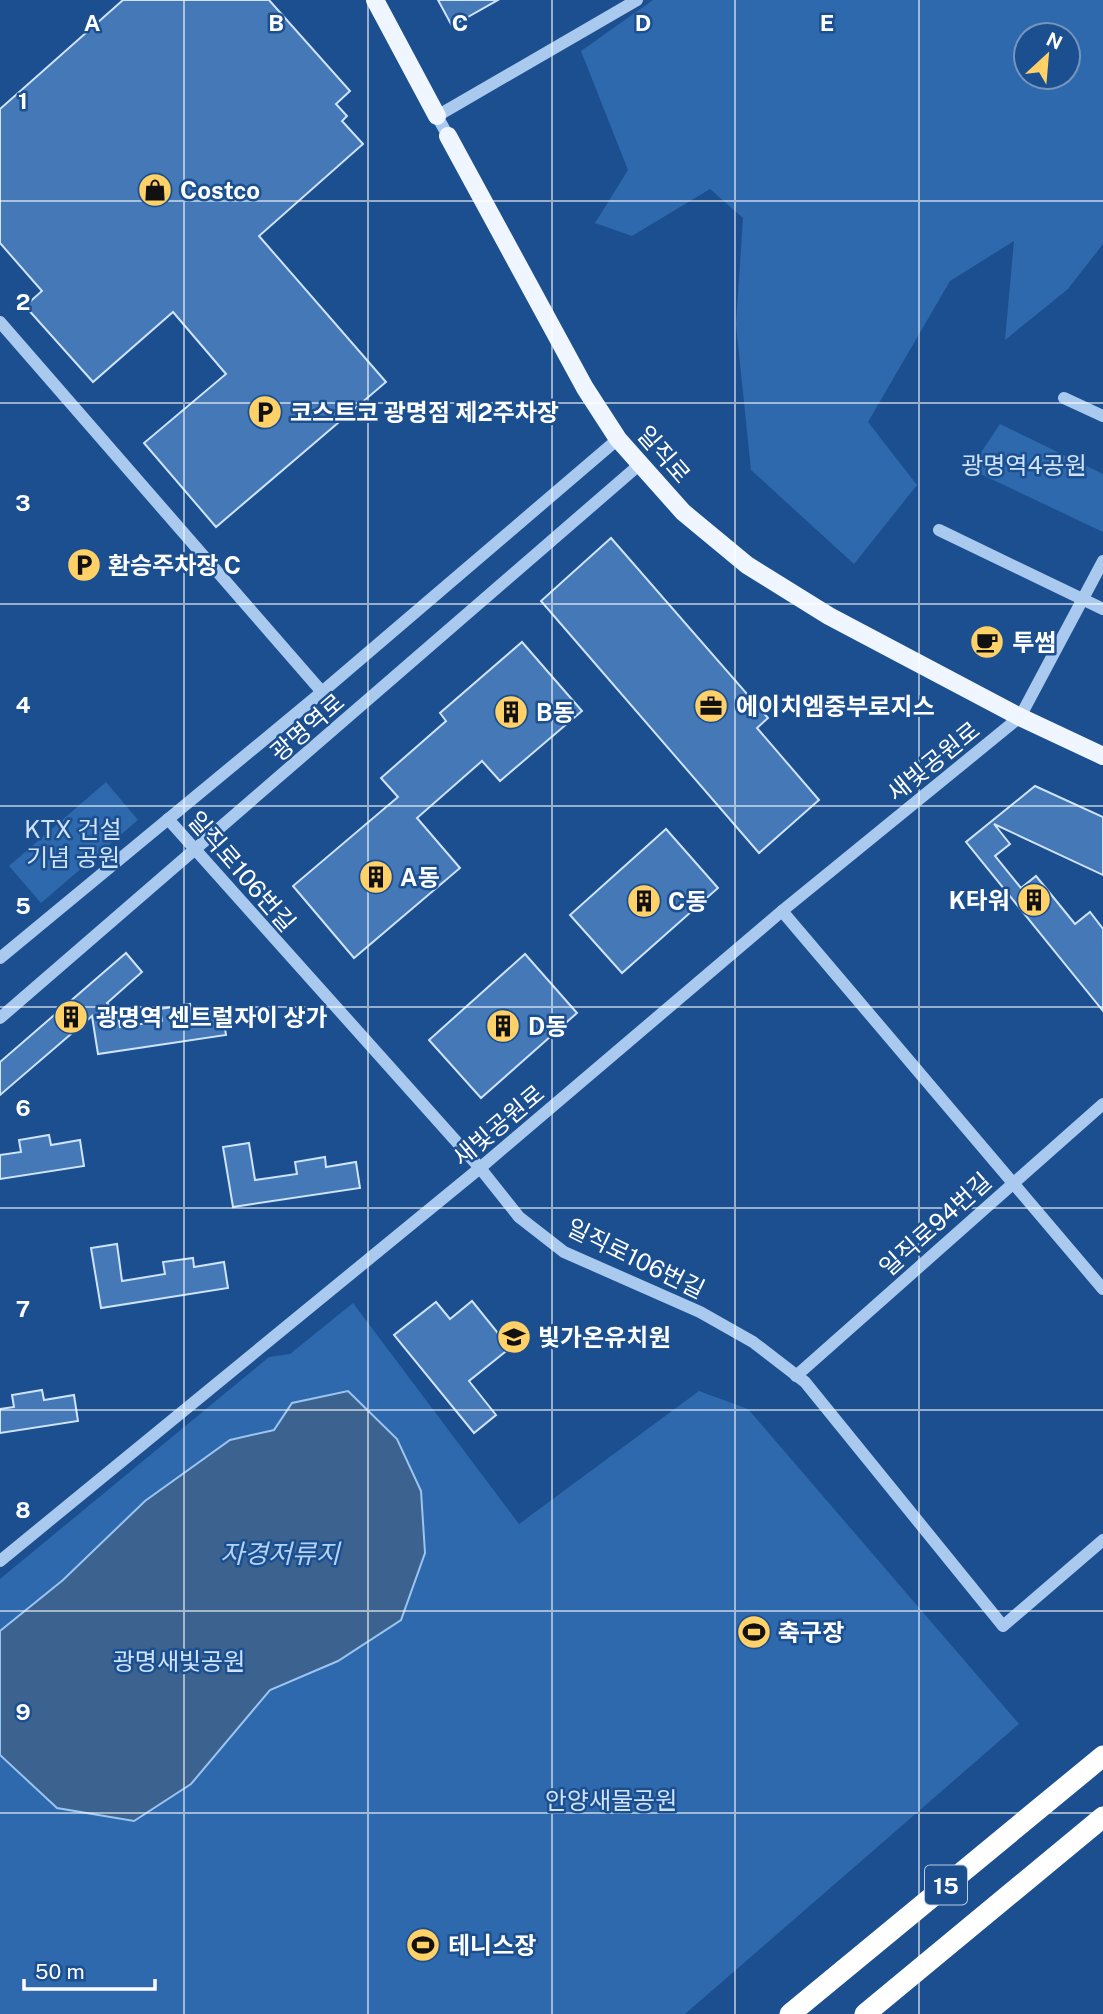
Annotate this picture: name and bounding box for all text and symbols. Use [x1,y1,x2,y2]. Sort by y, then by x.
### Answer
text: A [84,9,101,36]
text: B [268,9,284,36]
text: C [452,9,468,36]
text: D [635,9,651,36]
text: E [820,9,834,36]
north arrow [1012,21,1082,91]
text: N [1043,28,1066,54]
text: 1 [18,87,28,114]
shop icon: Costco [136,171,174,209]
place label: Costco [180,176,260,204]
text: 2 [16,288,30,315]
parking icon: 코스트코 광명점 제2주차장 [246,393,284,431]
place label: 코스트코 광명점 제2주차장 [290,398,559,426]
street label: 일직로 [632,420,696,488]
park label: 광명역4공원 [961,451,1087,479]
text: 3 [15,489,31,516]
parking icon: 환승주차장 C [65,546,103,584]
place label: 환승주차장 C [108,551,241,579]
cafe icon: 투썸 [968,623,1006,661]
place label: 투썸 [1012,628,1056,656]
street label: 광명역로 [264,687,350,767]
office icon: 에이치엠중부로지스 [692,687,730,725]
text: 4 [15,691,31,718]
place label: 에이치엠중부로지스 [736,692,935,720]
building icon: B동 [492,693,530,731]
place label: B동 [536,698,575,726]
street label: 새빛공원로 [881,715,985,807]
street label: 일직로106번길 [182,805,302,937]
park label: KTX 건설 기념 공원 [24,815,122,871]
building icon: A동 [357,858,395,896]
place label: A동 [400,863,440,891]
building icon: K타워 [1015,881,1053,919]
building icon: C동 [625,882,663,920]
place label: K타워 [949,886,1010,914]
place label: C동 [668,887,707,915]
text: 5 [15,892,31,919]
building icon: 광명역 센트럴자이 상가 [52,998,90,1036]
place label: 광명역 센트럴자이 상가 [96,1003,328,1031]
building icon: D동 [484,1007,522,1045]
place label: D동 [528,1012,567,1040]
street label: 새빛공원로 [447,1079,549,1171]
text: 6 [15,1094,31,1121]
street label: 일직로94번길 [873,1167,997,1281]
street label: 일직로106번길 [563,1213,709,1303]
text: 7 [16,1295,30,1322]
school or university icon: 빛가온유치원 [495,1318,533,1356]
place label: 빛가온유치원 [538,1323,670,1351]
text: 8 [15,1496,31,1523]
water label: 자경저류지 [220,1538,342,1569]
sports icon: 축구장 [735,1613,773,1651]
place label: 축구장 [778,1618,844,1646]
park label: 광명새빛공원 [113,1647,245,1675]
text: 9 [15,1698,31,1725]
park label: 안양새물공원 [545,1786,677,1814]
road number: 15 [925,1866,967,1904]
sports icon: 테니스장 [404,1926,442,1964]
place label: 테니스장 [448,1931,536,1959]
scale bar [24,1948,156,1992]
text: 50 m [35,1959,85,1984]

